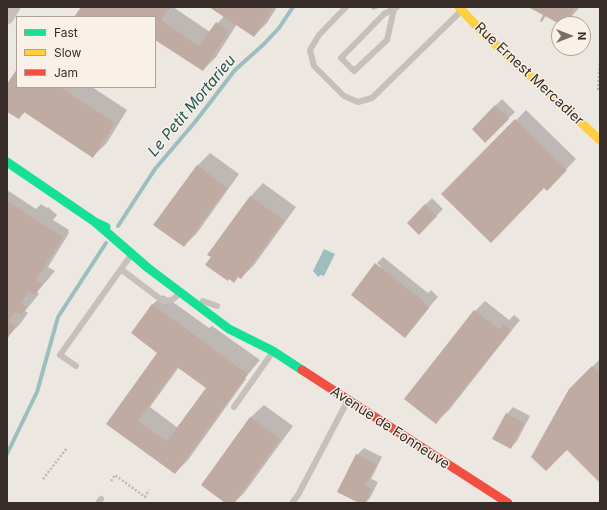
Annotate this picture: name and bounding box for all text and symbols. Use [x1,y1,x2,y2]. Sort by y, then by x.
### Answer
legend [16,16,156,88]
north arrow [551,16,591,56]
street label: Rue Ernest Mercadier [471,19,587,129]
text: Fast [54,25,78,40]
text: N [575,32,589,40]
text: Slow [54,45,81,60]
water label: Le Petit Mortarieu [144,52,240,160]
text: Jam [54,65,78,80]
street label: Avenue de Fonneuve [327,383,453,473]

